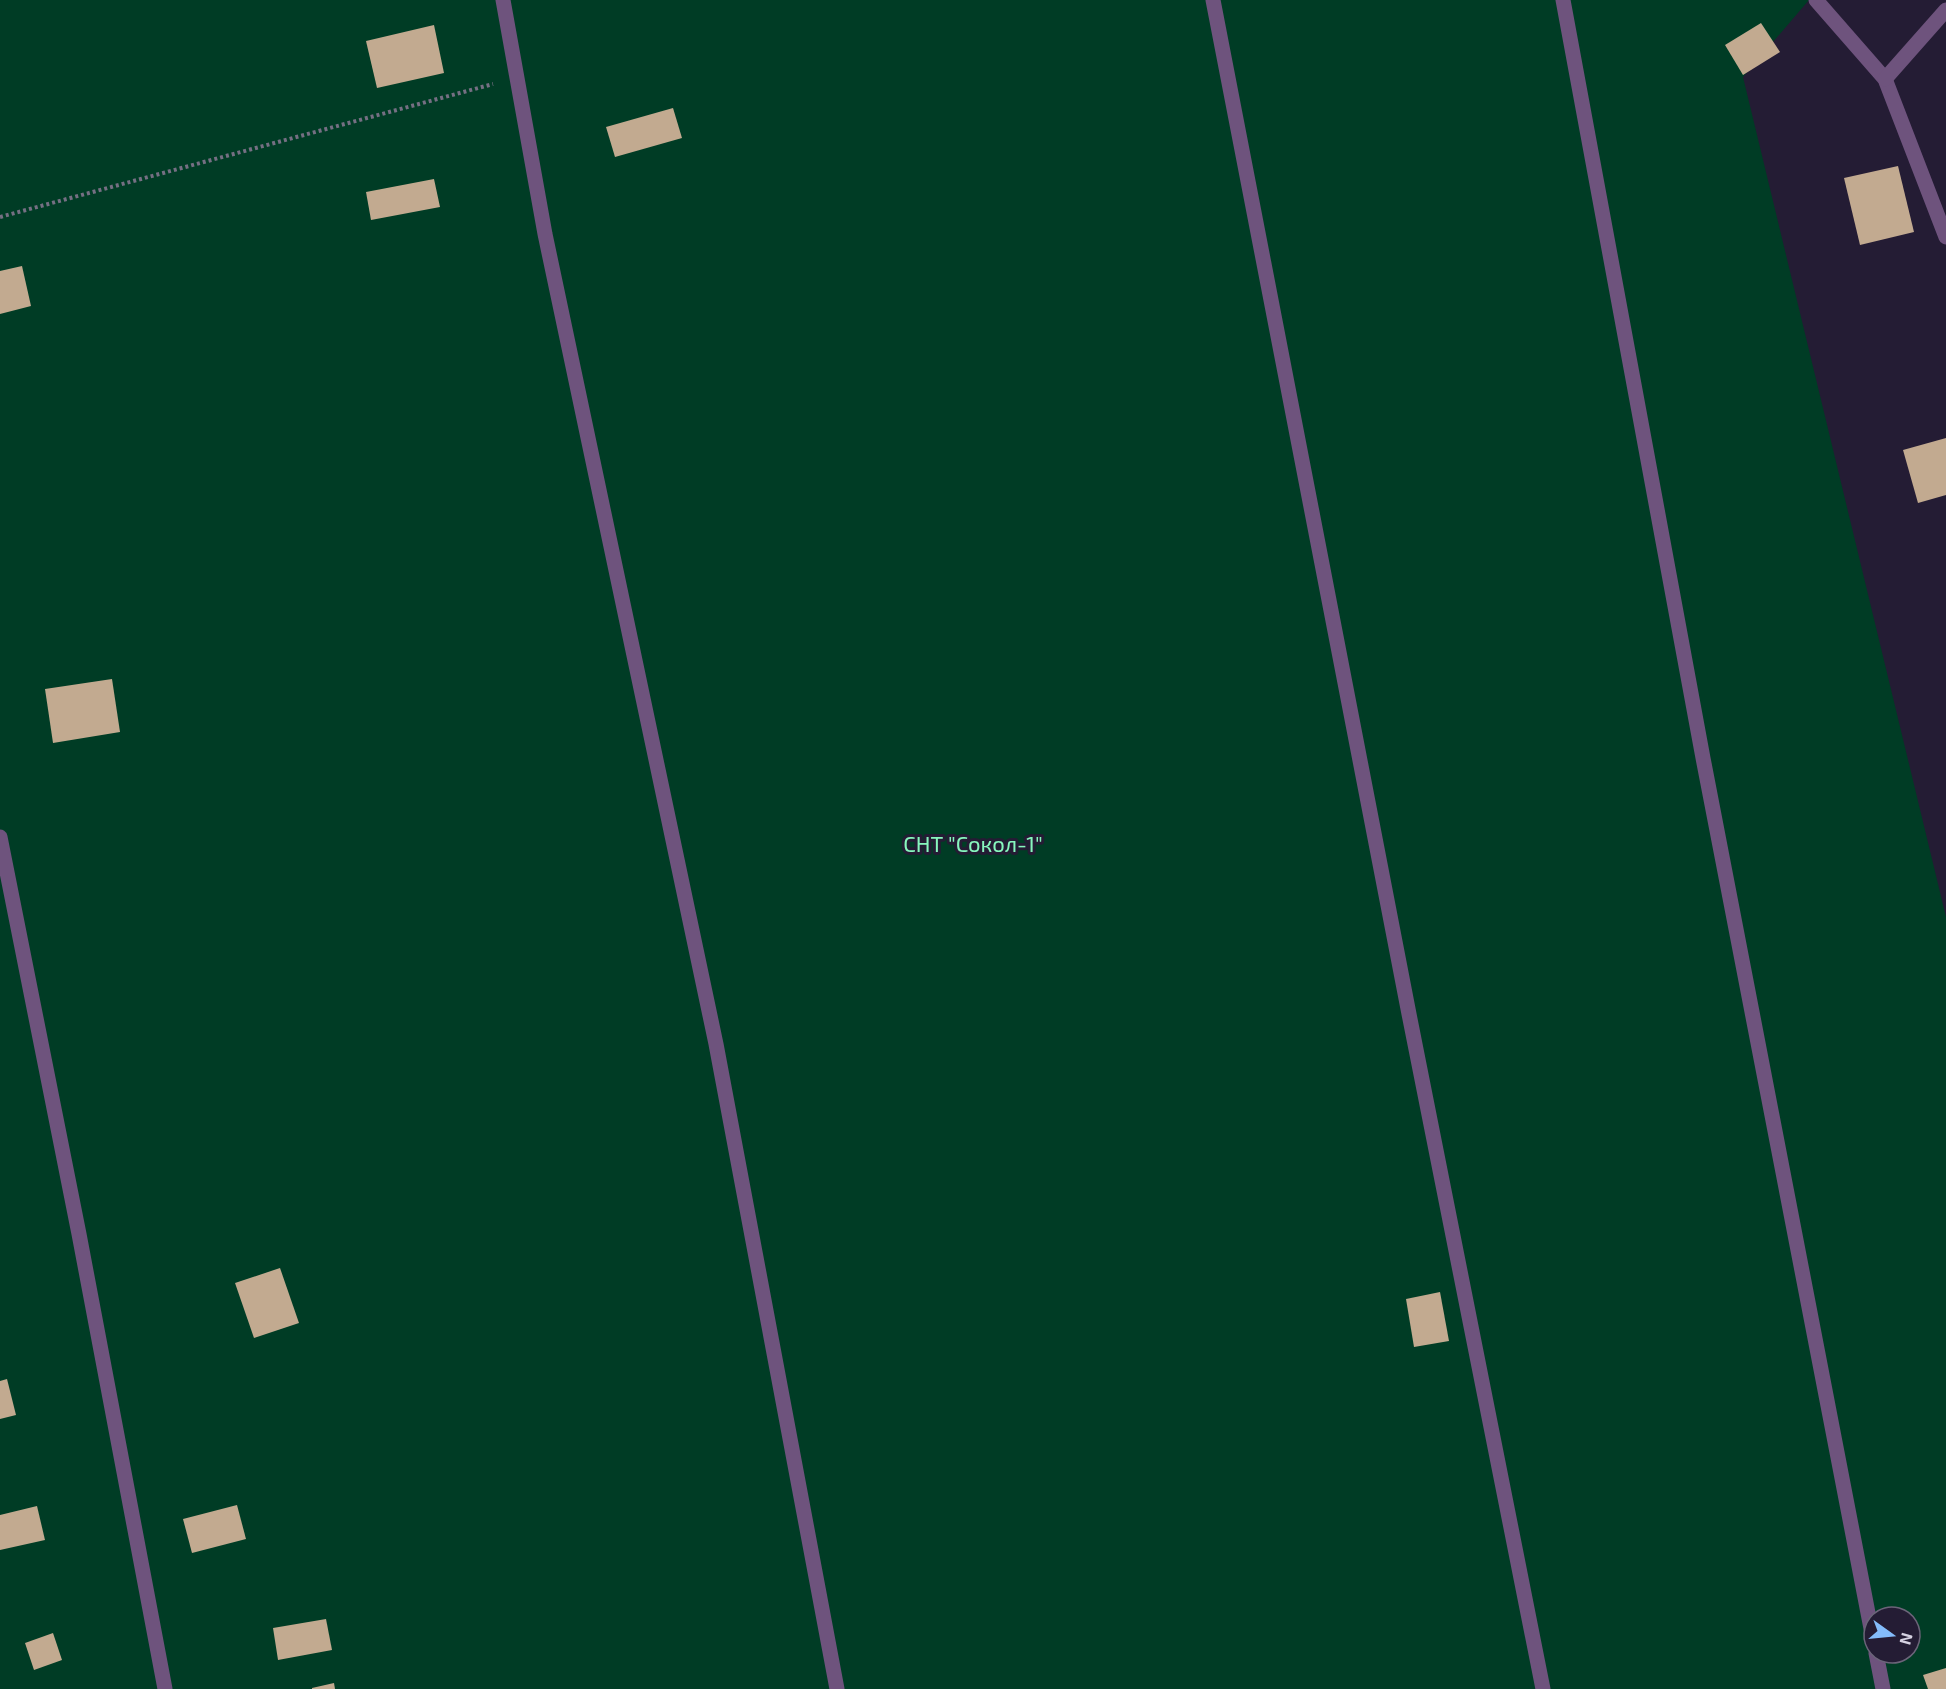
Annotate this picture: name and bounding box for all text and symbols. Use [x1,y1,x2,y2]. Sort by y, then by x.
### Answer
park label: СНТ "Сокол-1" [903,830,1043,856]
north arrow [1862,1605,1922,1665]
text: N [1896,1631,1918,1647]

